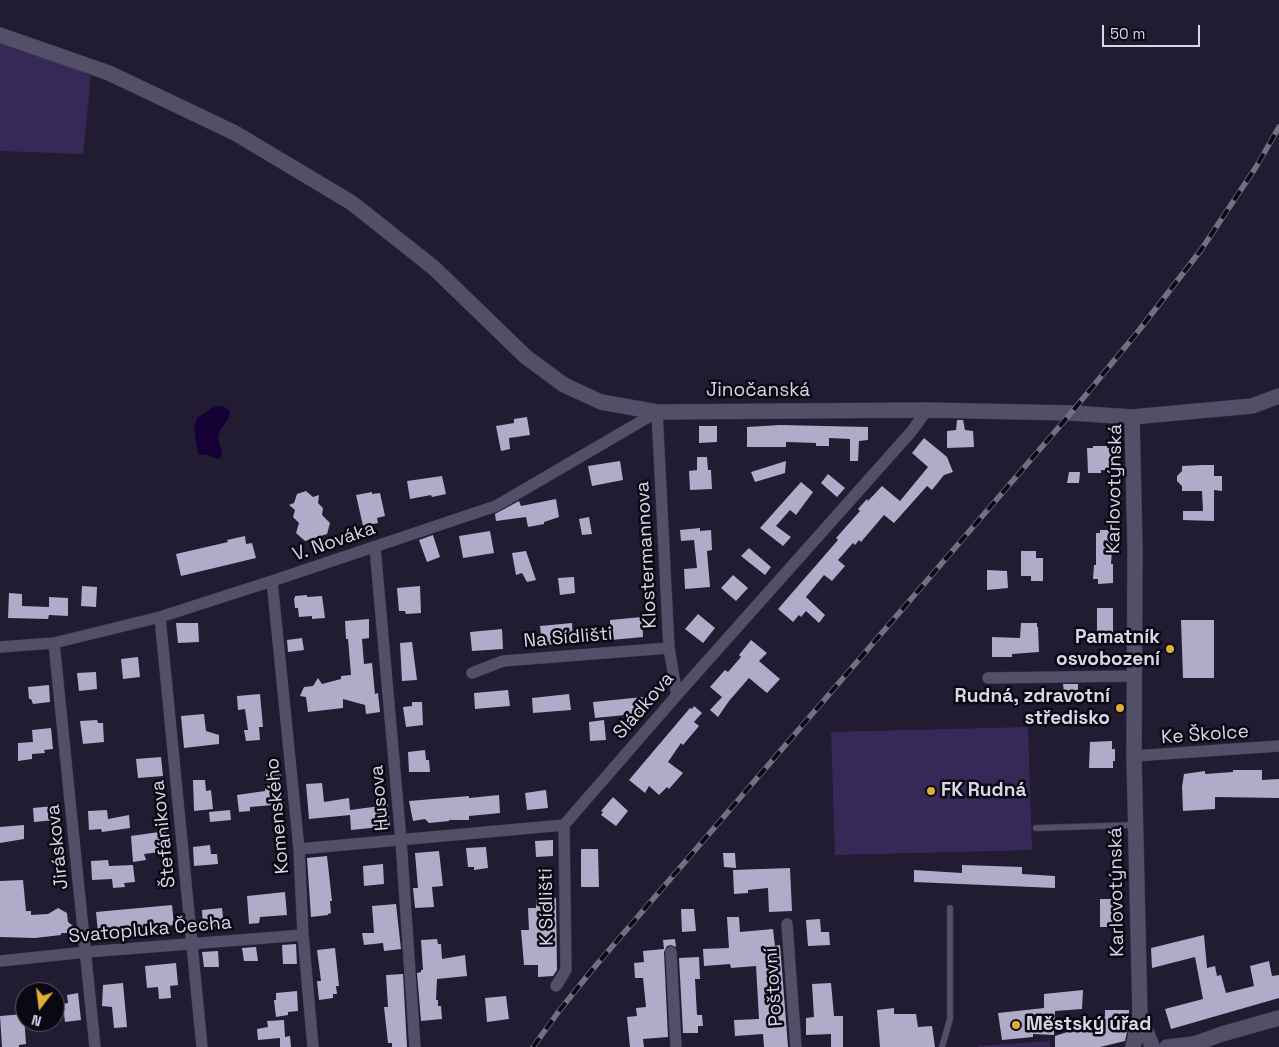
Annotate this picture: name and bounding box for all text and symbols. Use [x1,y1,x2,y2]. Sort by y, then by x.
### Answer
scale bar [1104,15,1202,47]
text: 50 m [1110,24,1145,43]
street label: Jinočanská [706,380,810,402]
street label: Karlovotýnská [1102,424,1128,554]
street label: Klostermannova [632,481,662,629]
street label: V. Nováka [290,517,378,567]
street label: Na Sídlišti [522,623,614,653]
place label: Pamatník osvobození [1056,627,1160,671]
marker: Pamatník osvobození [1164,643,1176,655]
street label: Sládkova [609,668,679,744]
place label: Rudná, zdravotní středisko [955,686,1110,730]
marker: Rudná, zdravotní středisko [1114,702,1126,714]
street label: Ke Školce [1160,721,1250,749]
street label: Komenského [262,757,294,875]
street label: Husova [366,764,394,832]
street label: Štefánikova [147,779,181,889]
place label: FK Rudná [941,780,1026,802]
marker: FK Rudná [925,785,937,797]
street label: Jiráskova [42,803,74,891]
street label: Karlovotýnská [1104,827,1130,957]
street label: K Sídlišti [535,868,559,946]
street label: Svatopluka Čecha [67,912,233,948]
street label: Poštovní [760,947,788,1027]
north arrow [15,982,65,1032]
text: N [30,1011,43,1030]
place label: Městský úřad [1026,1014,1151,1036]
marker: Městský úřad [1010,1019,1022,1031]

